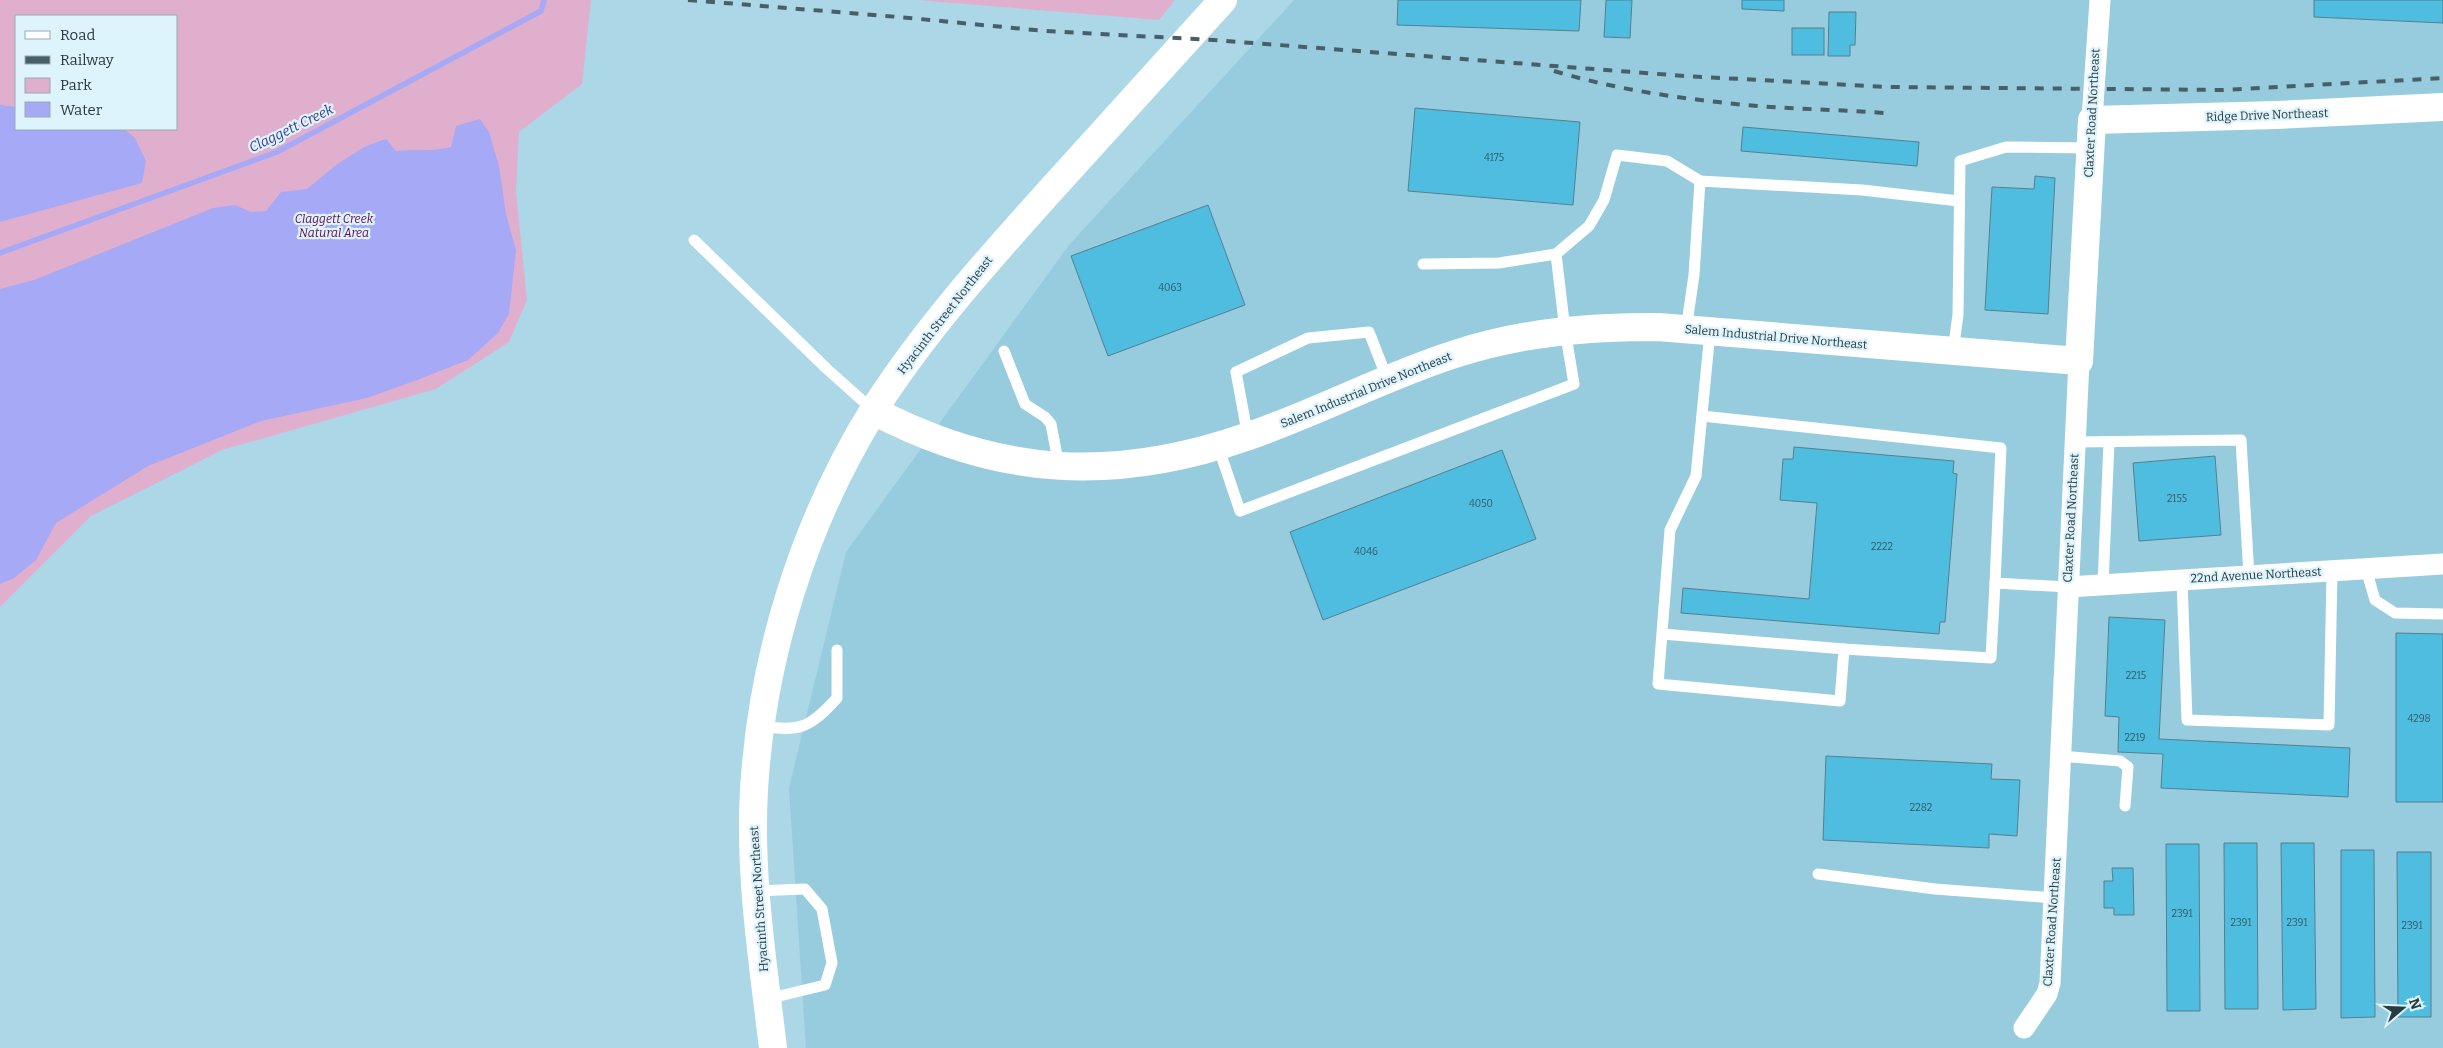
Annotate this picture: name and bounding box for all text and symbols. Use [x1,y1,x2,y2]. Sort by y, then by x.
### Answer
legend [15,15,178,130]
text: Road [60,26,95,44]
street label: Claxter Road Northeast [2082,47,2102,178]
text: Railway [60,51,114,69]
text: Park [60,76,92,94]
text: Water [60,101,103,119]
water label: Claggett Creek [246,101,336,156]
street label: Ridge Drive Northeast [2206,106,2329,124]
house number: 4175 [1484,152,1504,164]
park label: Claggett Creek Natural Area [295,212,374,240]
street label: Hyacinth Street Northeast [895,253,996,377]
house number: 4063 [1158,282,1182,294]
street label: Salem Industrial Drive Northeast [1684,322,1868,352]
street label: Salem Industrial Drive Northeast [1278,349,1454,431]
street label: Claxter Road Northeast [2061,452,2081,583]
house number: 2155 [2167,493,2187,505]
house number: 4050 [1469,498,1493,510]
house number: 2222 [1871,541,1893,553]
house number: 4046 [1354,546,1378,558]
street label: 22nd Avenue Northeast [2190,565,2323,585]
house number: 2215 [2126,670,2146,682]
house number: 4298 [2407,713,2431,725]
house number: 2219 [2125,732,2146,744]
house number: 2282 [1910,802,1932,814]
street label: Hyacinth Street Northeast [747,825,771,972]
street label: Claxter Road Northeast [2041,856,2064,987]
house number: 2391 [2171,908,2193,920]
house number: 2391 [2230,917,2252,929]
house number: 2391 [2286,917,2308,929]
house number: 2391 [2401,920,2423,932]
north arrow [2378,983,2428,1033]
text: N [2405,996,2425,1012]

